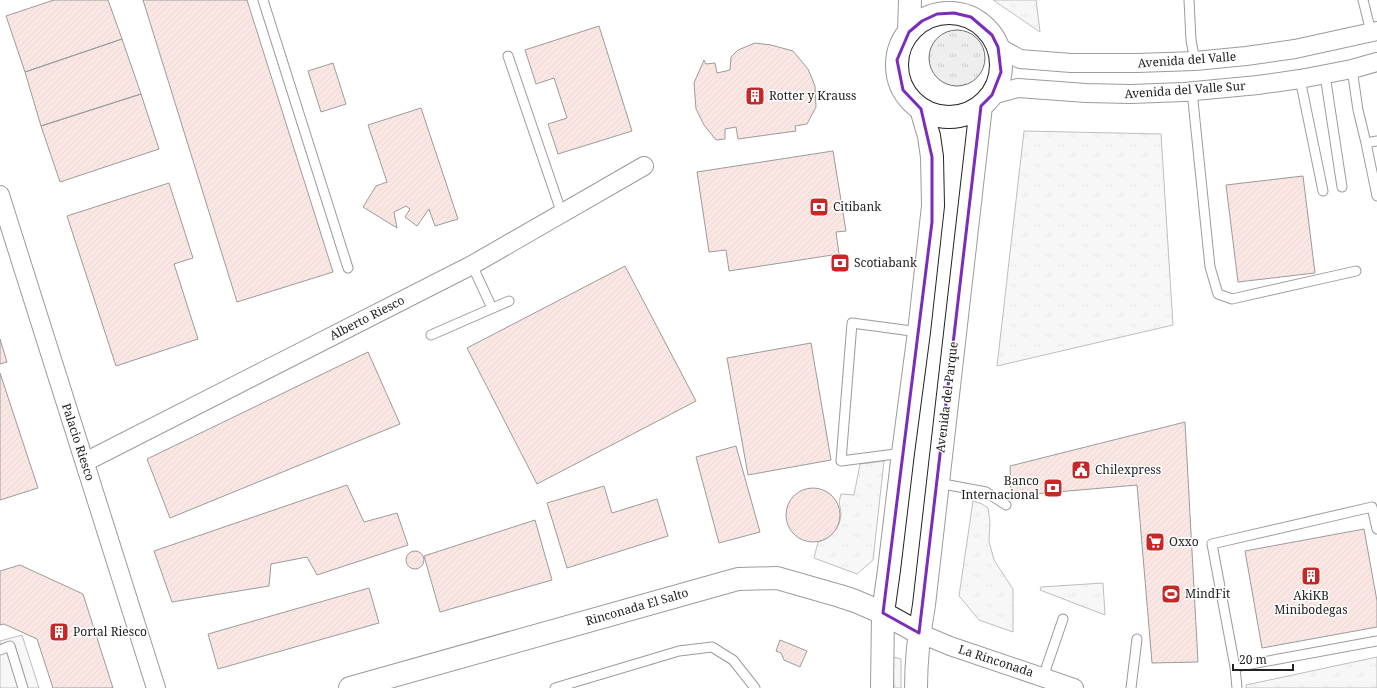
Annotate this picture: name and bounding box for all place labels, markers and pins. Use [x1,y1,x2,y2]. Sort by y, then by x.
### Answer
building icon: Rotter y Krauss [744,85,766,107]
place label: Rotter y Krauss [769,87,856,104]
bank icon: Citibank [808,196,830,218]
place label: Citibank [833,198,882,215]
bank icon: Scotiabank [829,252,851,274]
place label: Scotiabank [854,254,918,271]
public building icon: Chilexpress [1070,459,1092,481]
place label: Chilexpress [1095,461,1161,478]
place label: Banco Internacional [961,472,1039,503]
bank icon: Banco Internacional [1042,477,1064,499]
supermarket icon: Oxxo [1144,531,1166,553]
place label: Oxxo [1169,533,1199,550]
building icon: AkiKB Minibodegas [1300,565,1322,587]
sports icon: MindFit [1160,583,1182,605]
place label: MindFit [1185,585,1230,602]
place label: AkiKB Minibodegas [1274,587,1348,618]
building icon: Portal Riesco [48,621,70,643]
place label: Portal Riesco [73,623,147,640]

